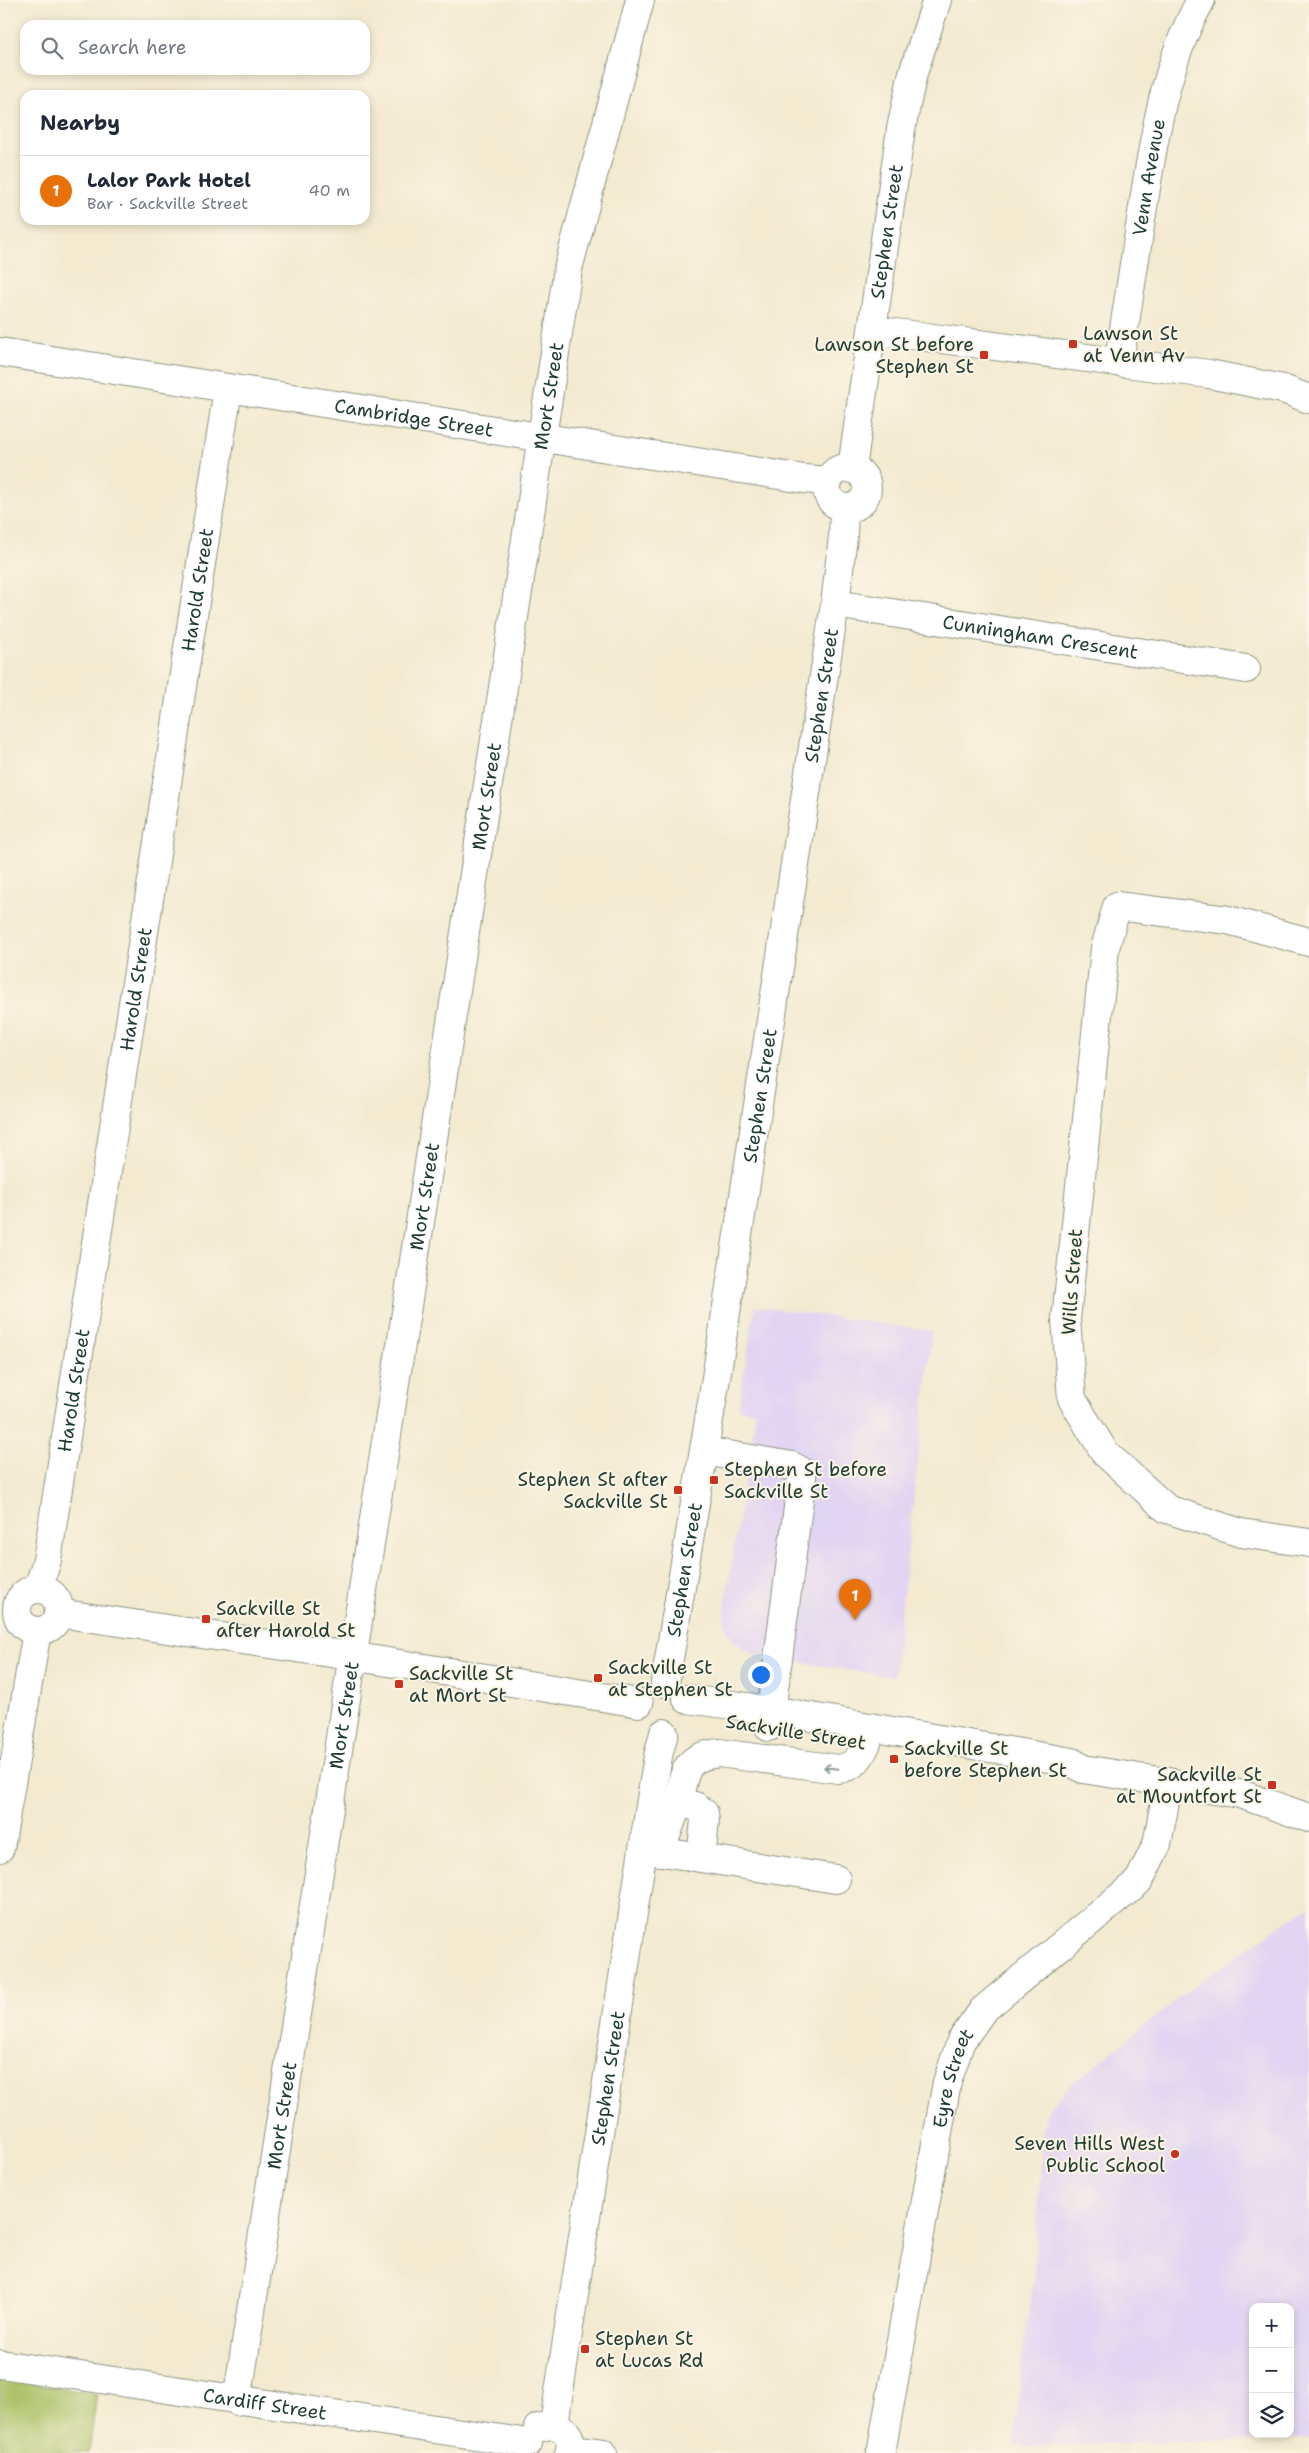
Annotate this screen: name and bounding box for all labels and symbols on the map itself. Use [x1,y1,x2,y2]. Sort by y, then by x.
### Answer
street label: Venn Avenue [1126,116,1171,238]
street label: Stephen Street [864,163,908,300]
place label: Lawson St at Venn Av [1083,321,1185,368]
place label: Lawson St before Stephen St [814,332,974,379]
marker: Lawson St at Venn Av [1067,338,1079,350]
street label: Mort Street [528,340,569,452]
marker: Lawson St before Stephen St [978,349,990,361]
street label: Cambridge Street [333,392,495,442]
street label: Harold Street [175,526,219,653]
street label: Cunningham Crescent [941,609,1140,664]
street label: Stephen Street [798,626,844,764]
street label: Mort Street [465,741,507,852]
street label: Harold Street [113,926,157,1053]
street label: Stephen Street [737,1027,782,1165]
street label: Mort Street [403,1141,445,1252]
street label: Wills Street [1056,1228,1088,1336]
street label: Harold Street [51,1327,95,1454]
place label: Stephen St before Sackville St [724,1457,887,1504]
place label: Stephen St after Sackville St [517,1467,668,1514]
marker: Stephen St before Sackville St [708,1474,720,1486]
marker: Stephen St after Sackville St [672,1484,684,1496]
street label: Stephen Street [660,1501,707,1639]
pin: 1 [839,1579,871,1620]
place label: Sackville St after Harold St [216,1596,355,1643]
marker: Sackville St after Harold St [200,1613,212,1625]
place label: Sackville St at Stephen St [608,1655,733,1702]
street label: Mort Street [323,1660,364,1771]
place label: Sackville St at Mort St [409,1661,514,1708]
your location [748,1662,774,1688]
marker: Sackville St at Stephen St [592,1672,604,1684]
marker: Sackville St at Mort St [393,1678,405,1690]
street label: Sackville Street [724,1709,868,1755]
place label: Sackville St before Stephen St [904,1736,1067,1783]
marker: Sackville St before Stephen St [888,1753,900,1765]
place label: Sackville St at Mountfort St [1116,1762,1262,1809]
one-way arrow [823,1763,839,1773]
marker: Sackville St at Mountfort St [1266,1779,1278,1791]
street label: Stephen Street [585,2009,630,2147]
street label: Eyre Street [927,2023,979,2130]
street label: Mort Street [261,2060,302,2171]
place label: Seven Hills West Public School [1014,2131,1165,2178]
marker: Seven Hills West Public School [1169,2148,1181,2160]
place label: Stephen St at Lucas Rd [595,2326,704,2373]
marker: Stephen St at Lucas Rd [579,2343,591,2355]
street label: Cardiff Street [201,2382,329,2425]

